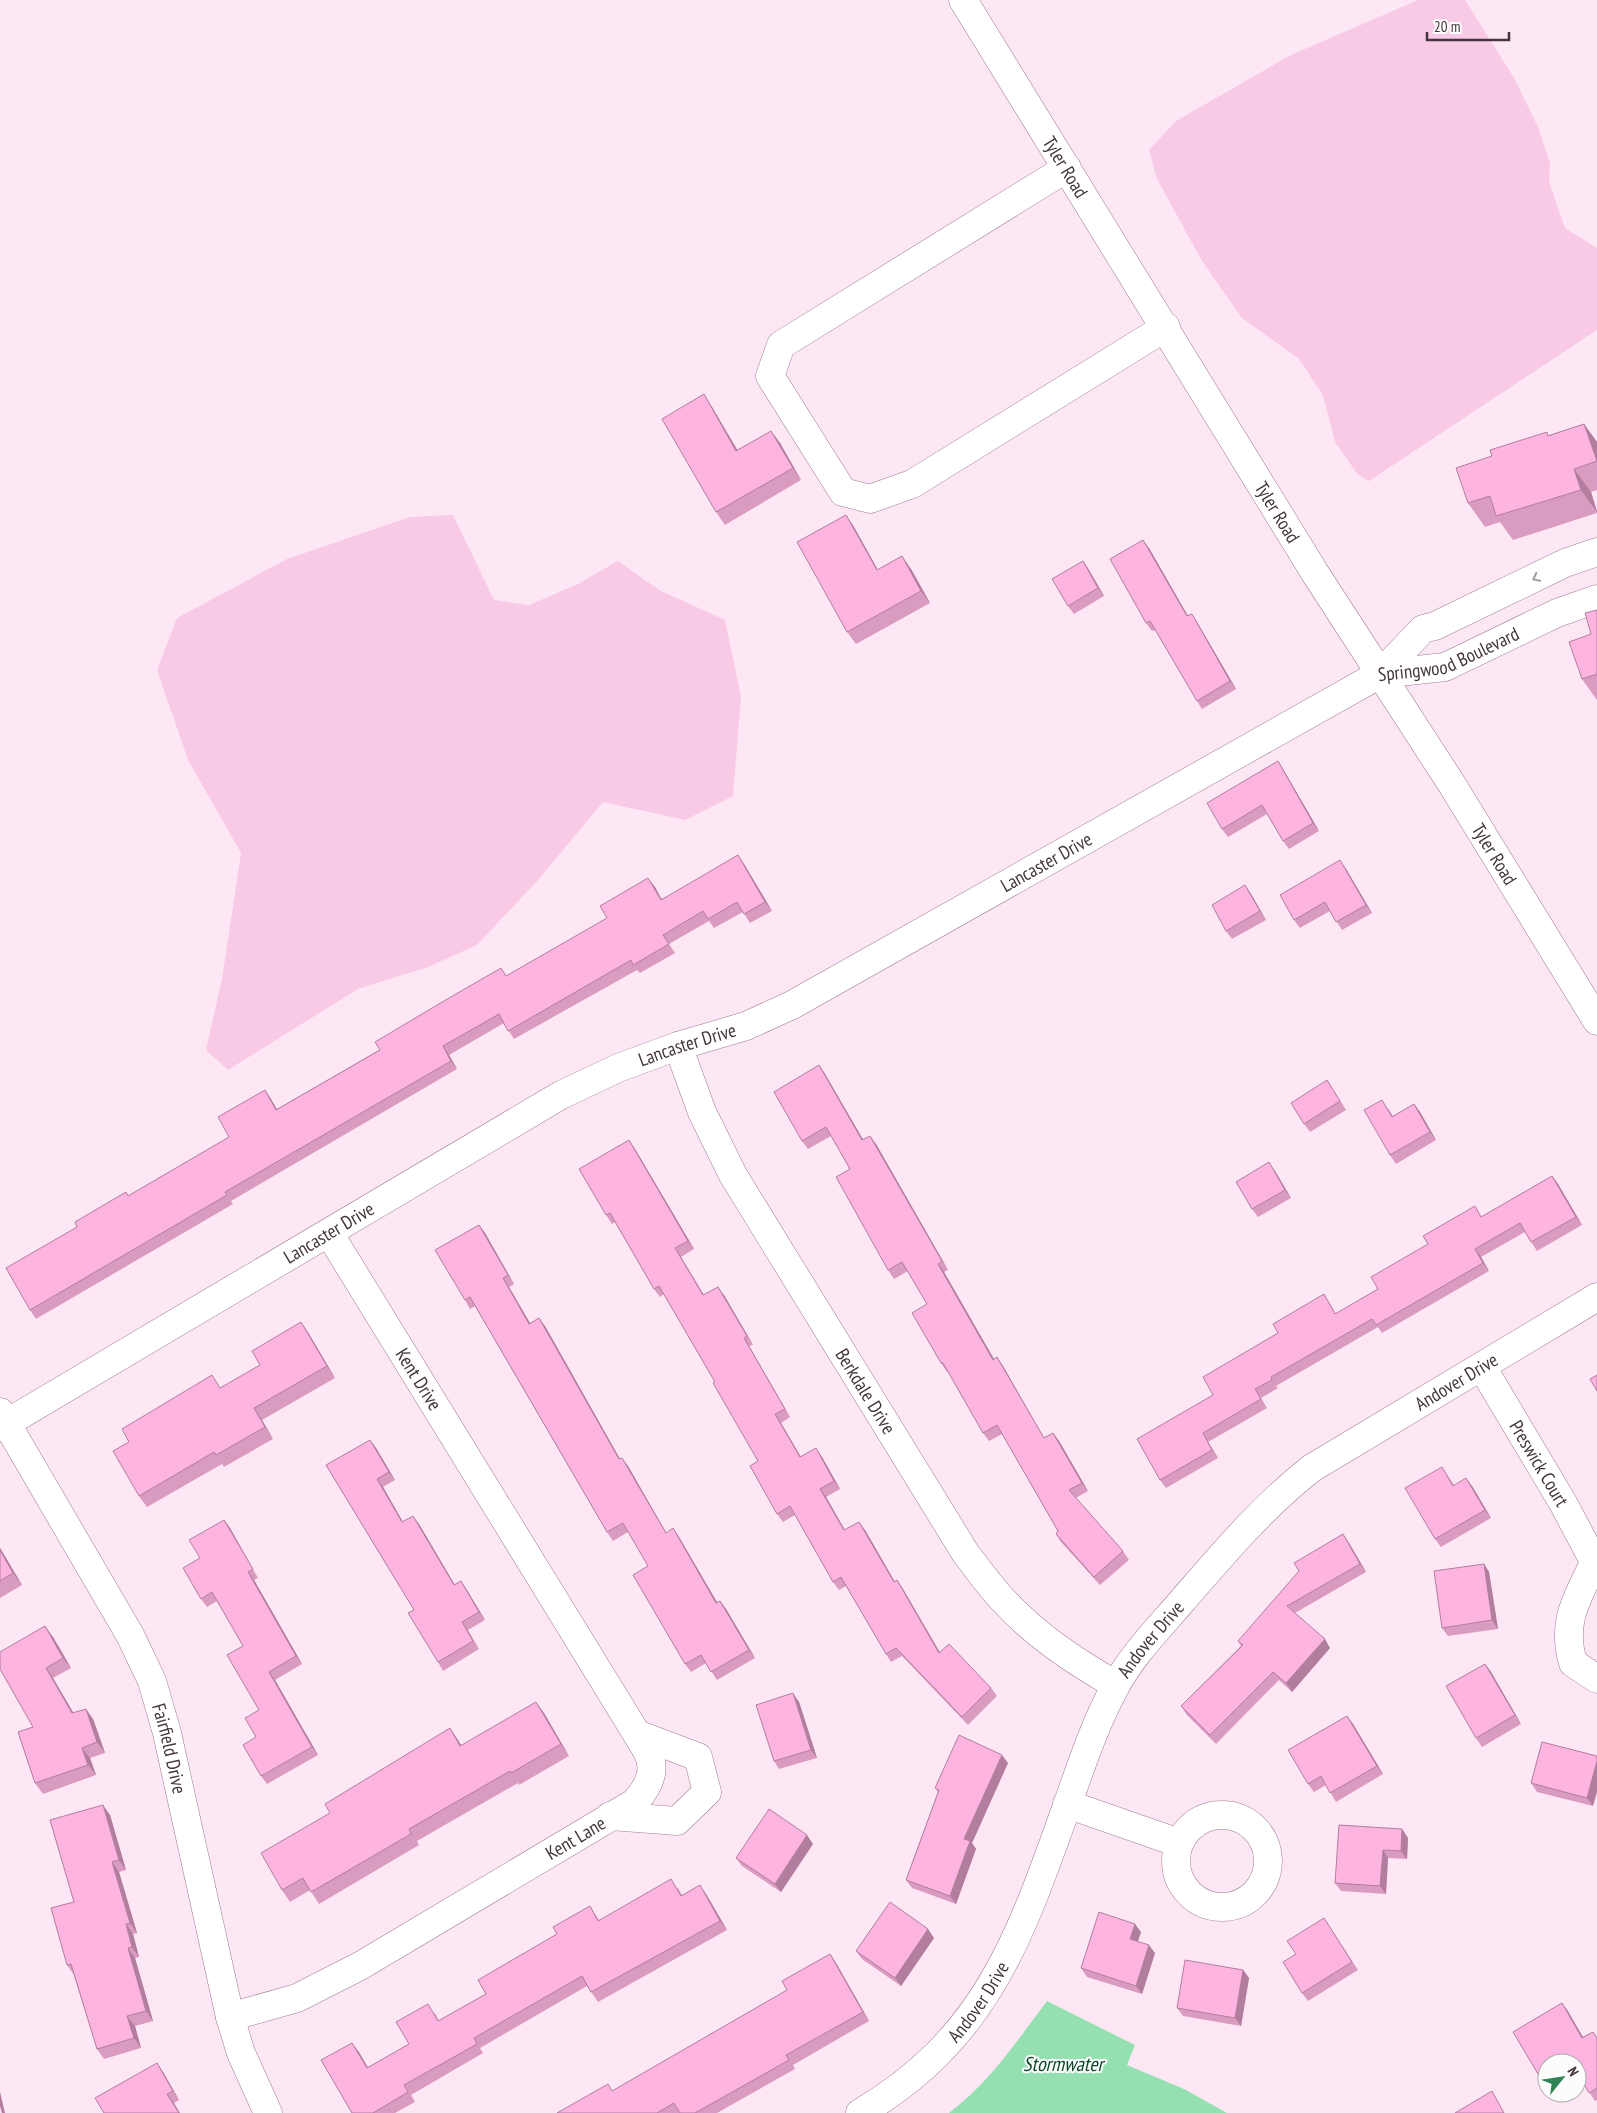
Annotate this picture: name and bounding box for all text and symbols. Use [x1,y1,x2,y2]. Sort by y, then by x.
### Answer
scale bar [1427,10,1510,42]
text: 20 m [1434,17,1460,36]
street label: Tyler Road [1038,132,1094,202]
street label: Tyler Road [1250,477,1306,547]
one-way arrow [1532,571,1541,582]
street label: Springwood Boulevard [1377,621,1523,686]
street label: Tyler Road [1467,819,1523,889]
street label: Lancaster Drive [996,827,1096,897]
street label: Lancaster Drive [635,1018,739,1072]
street label: Lancaster Drive [279,1196,378,1269]
street label: Kent Drive [391,1344,447,1415]
street label: Berkdale Drive [830,1344,901,1438]
street label: Andover Drive [1410,1347,1502,1416]
street label: Preswick Court [1504,1416,1575,1511]
street label: Andover Drive [1112,1595,1189,1682]
street label: Fairfield Drive [147,1701,192,1796]
street label: Kent Lane [541,1811,610,1865]
street label: Andover Drive [942,1957,1014,2047]
water label: Stormwater [1023,2051,1105,2077]
north arrow [1537,2053,1587,2103]
text: N [1564,2064,1583,2079]

